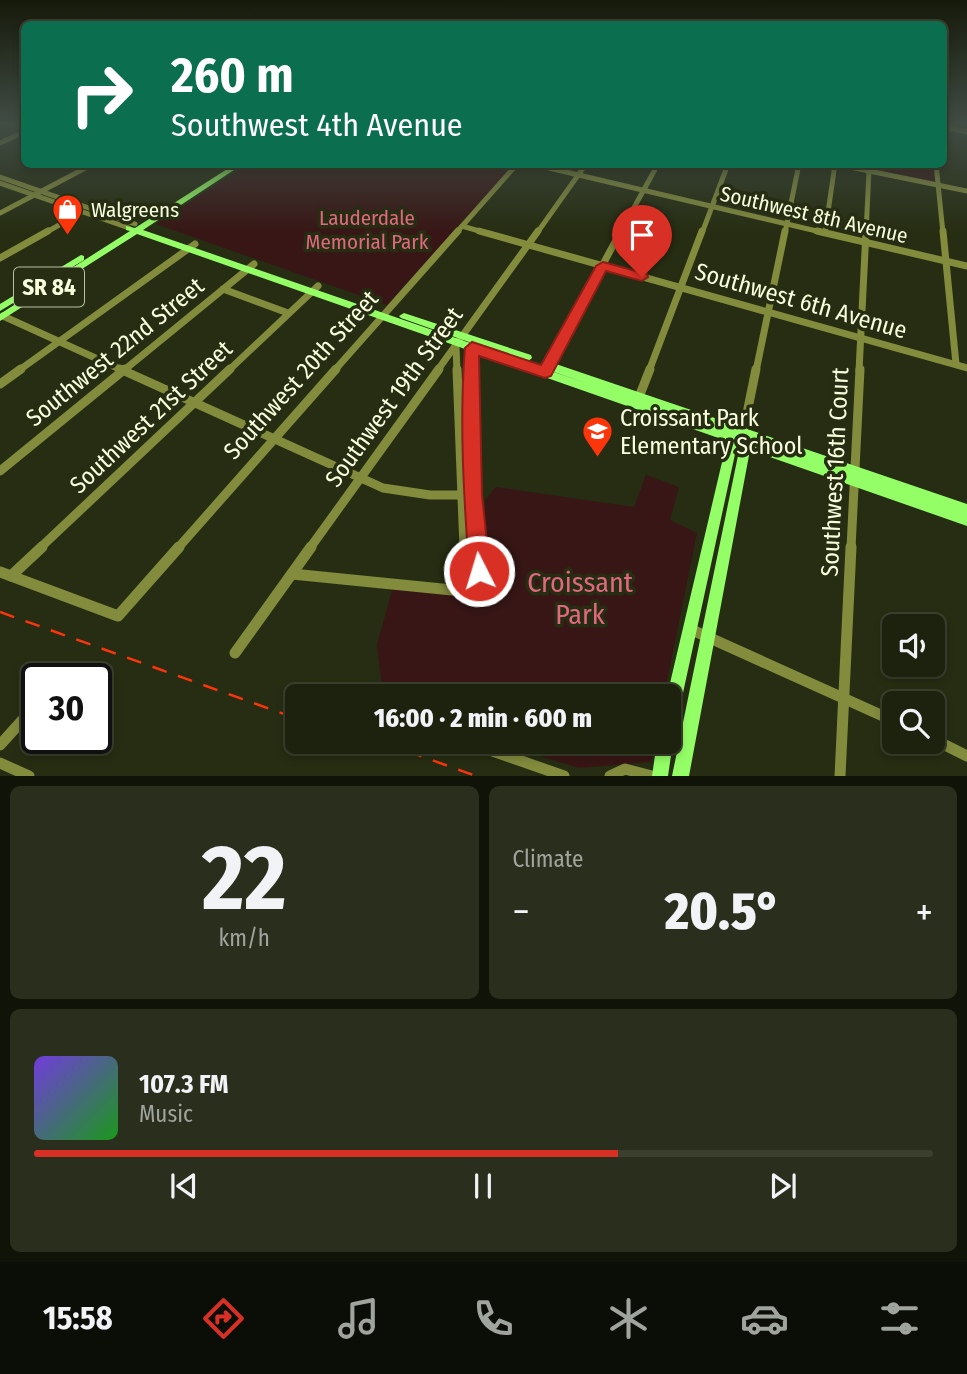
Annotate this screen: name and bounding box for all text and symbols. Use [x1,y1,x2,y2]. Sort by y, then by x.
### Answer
text: 260 m [171,46,294,105]
icon: right [56,49,147,140]
text: Southwest 4th Avenue [171,106,463,144]
street label: Southwest 8th Avenue [718,181,910,249]
shop icon: Walgreens [51,193,85,237]
place label: Walgreens [91,197,179,223]
park label: Lauderdale Memorial Park [306,205,429,255]
pin [612,205,672,277]
icon: arrive [623,216,661,254]
street label: Southwest 6th Avenue [692,257,910,345]
road number: SR 84 [14,268,84,306]
street label: Southwest 22nd Street [21,272,209,432]
street label: Southwest 20th Street [218,285,384,465]
street label: Southwest 19th Street [319,302,469,492]
street label: Southwest 21st Street [64,335,238,499]
street label: Southwest 16th Court [816,367,854,577]
place label: Croissant Park Elementary School [620,404,803,460]
school or university icon: Croissant Park Elementary School [580,415,614,459]
position arrow [442,534,516,608]
park label: Croissant Park [527,566,634,631]
map controls [882,614,945,754]
button: sound [882,614,945,677]
speed limit sign: 30 [21,663,112,754]
button: search [882,691,945,754]
text: 16:00 · 2 min · 600 m [374,703,592,734]
text: 22 [202,824,286,933]
text: Climate [513,845,583,873]
text: 20.5° [665,880,780,943]
text: − [513,889,530,935]
text: + [916,889,933,935]
text: km/h [219,924,270,952]
text: 107.3 FM [139,1069,228,1100]
text: Music [139,1100,193,1128]
icon: previous [165,1167,203,1205]
icon: pause [464,1167,502,1205]
icon: next [764,1167,802,1205]
icon: directions [199,1294,248,1343]
icon: music [334,1294,383,1343]
icon: phone [469,1294,518,1343]
icon: climate [604,1294,653,1343]
icon: car [740,1294,789,1343]
icon: filters [875,1294,924,1343]
text: 15:58 [43,1299,113,1337]

